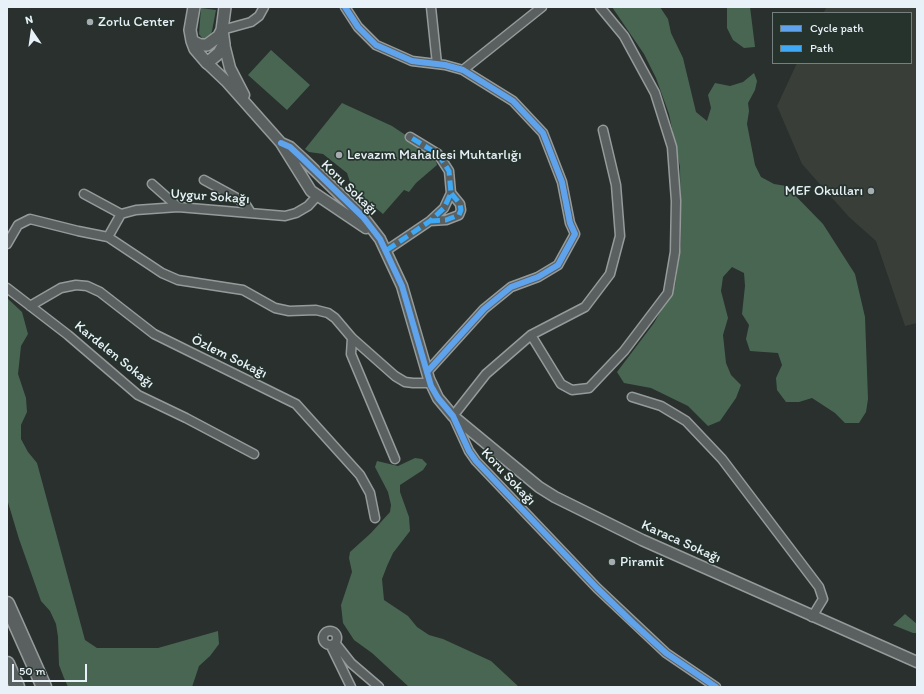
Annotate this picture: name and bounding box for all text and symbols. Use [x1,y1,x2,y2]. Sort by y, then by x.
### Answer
north arrow [12,12,52,52]
legend [772,12,912,64]
text: N [24,13,34,27]
place label: Zorlu Center [98,14,174,30]
marker: Zorlu Center [85,17,95,27]
text: Cycle path [810,21,864,35]
text: Path [810,41,833,55]
place label: Levazım Mahallesi Muhtarlığı [347,147,522,163]
marker: Levazım Mahallesi Muhtarlığı [334,150,344,160]
street label: Koru Sokağı [317,157,381,219]
place label: MEF Okulları [785,183,863,199]
street label: Uygur Sokağı [170,186,250,208]
marker: MEF Okulları [866,186,876,196]
street label: Kardelen Sokağı [71,318,157,392]
street label: Özlem Sokağı [188,331,270,383]
street label: Koru Sokağı [477,445,539,509]
street label: Karaca Sokağı [639,517,723,567]
place label: Piramit [620,554,664,570]
marker: Piramit [607,557,617,567]
scale bar [14,656,89,682]
text: 50 m [19,664,45,678]

